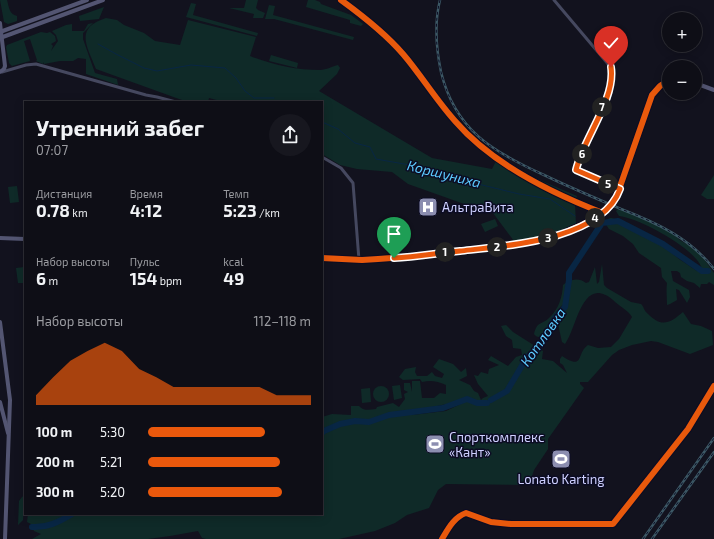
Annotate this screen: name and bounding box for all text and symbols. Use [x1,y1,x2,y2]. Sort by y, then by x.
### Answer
map controls [662,12,702,100]
button: + [662,12,702,52]
pin [594,26,628,67]
icon: check [600,32,622,54]
button: − [662,60,702,100]
pin: 7 [592,97,612,117]
text: 7 [599,100,605,113]
text: Утренний забег [36,114,204,140]
button: share [269,114,311,156]
text: 07:07 [36,142,68,158]
pin: 6 [572,144,592,164]
text: 6 [579,147,585,160]
water label: Коршуниха [406,156,483,191]
pin: 5 [598,174,618,194]
text: 5 [605,177,611,190]
text: Дистанция [36,187,92,200]
text: Время [130,187,163,200]
text: Темп [223,187,249,200]
hospital icon: АльтраВита [417,196,439,218]
place label: АльтраВита [442,199,514,215]
text: 0.78 [36,200,70,220]
text: 4:12 [130,200,162,220]
text: 5:23 [223,200,257,220]
text: km [70,206,88,219]
text: /km [257,206,280,219]
pin: 4 [585,208,605,228]
text: 4 [591,211,599,224]
pin [377,217,411,258]
icon: arrive [383,223,405,245]
pin: 3 [538,228,558,248]
text: 3 [545,231,551,244]
pin: 2 [487,237,507,257]
text: 2 [494,240,500,253]
pin: 1 [435,242,455,262]
text: 1 [443,245,447,258]
text: Набор высоты [36,255,110,268]
text: Пульс [130,255,160,268]
text: kcal [223,255,243,268]
text: 6 [36,268,46,288]
text: 154 [130,268,157,288]
text: 49 [223,268,244,288]
text: m [46,274,58,287]
text: bpm [157,274,182,287]
water label: Котловка [516,304,569,369]
text: Набор высоты [36,313,123,329]
text: 112–118 m [254,313,311,329]
text: 100 m [36,424,72,440]
text: 5:30 [100,424,125,440]
place label: Спорткомплекс «Кант» [449,429,544,460]
sports icon: Спорткомплекс «Кант» [424,433,446,455]
sports icon: Lonato Karting [550,448,572,470]
text: 200 m [36,454,74,470]
text: 5:21 [100,454,123,470]
place label: Lonato Karting [518,471,604,487]
text: 300 m [36,484,74,500]
text: 5:20 [100,484,125,500]

